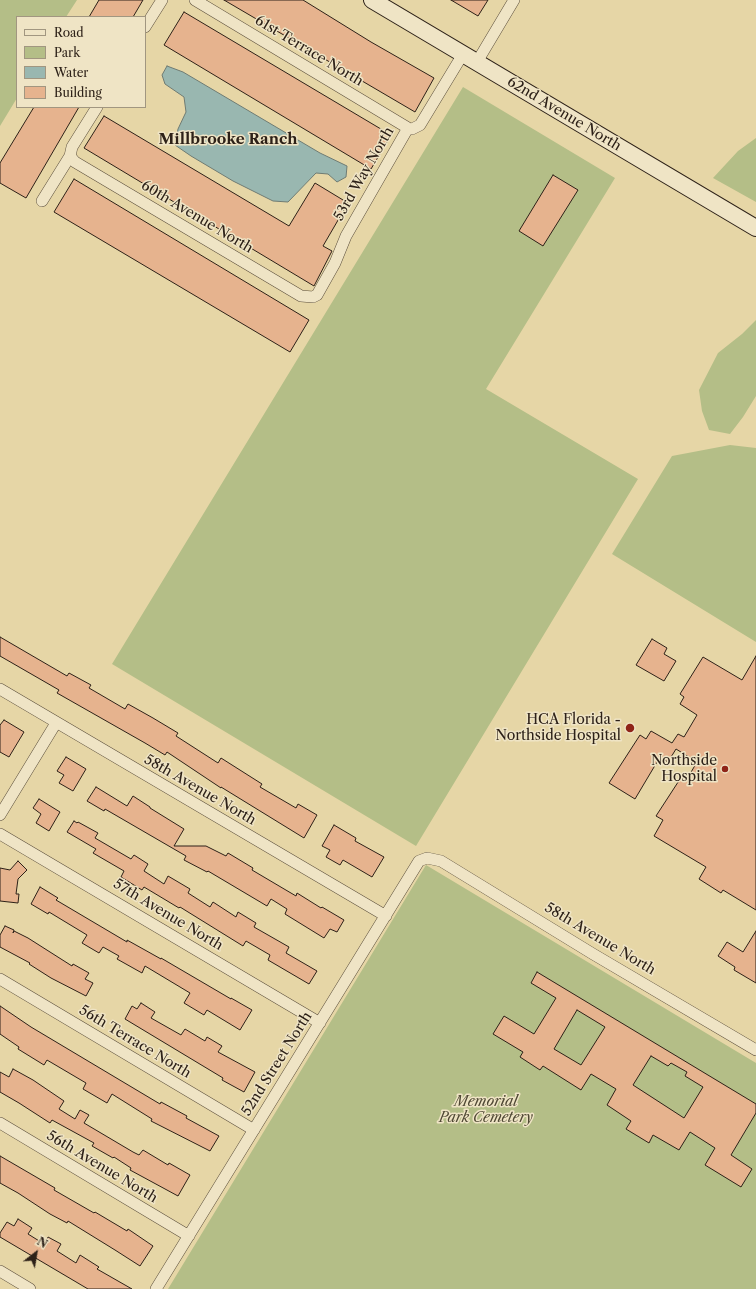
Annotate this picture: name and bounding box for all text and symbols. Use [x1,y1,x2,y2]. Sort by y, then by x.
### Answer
street label: 61st Terrace North [252,12,366,90]
legend [16,16,146,108]
text: Road [54,25,84,40]
text: Park [54,45,80,60]
text: Water [54,65,88,80]
street label: 62nd Avenue North [504,73,624,155]
text: Building [54,85,102,100]
street label: 53rd Way North [330,124,398,224]
district label: Millbrooke Ranch [158,131,298,149]
street label: 60th Avenue North [138,177,256,257]
place label: HCA Florida - Northside Hospital [495,712,621,744]
marker: HCA Florida - Northside Hospital [624,722,636,734]
street label: 58th Avenue North [141,751,259,829]
place label: Northside Hospital [651,753,717,786]
marker: Northside Hospital [720,764,730,774]
street label: 57th Avenue North [110,876,226,954]
street label: 58th Avenue North [542,899,658,979]
street label: 56th Terrace North [76,1002,194,1082]
street label: 52nd Street North [238,1009,316,1119]
park label: Memorial Park Cemetery [439,1094,533,1126]
street label: 56th Avenue North [44,1127,160,1207]
north arrow [16,1233,56,1273]
text: N [34,1234,50,1251]

